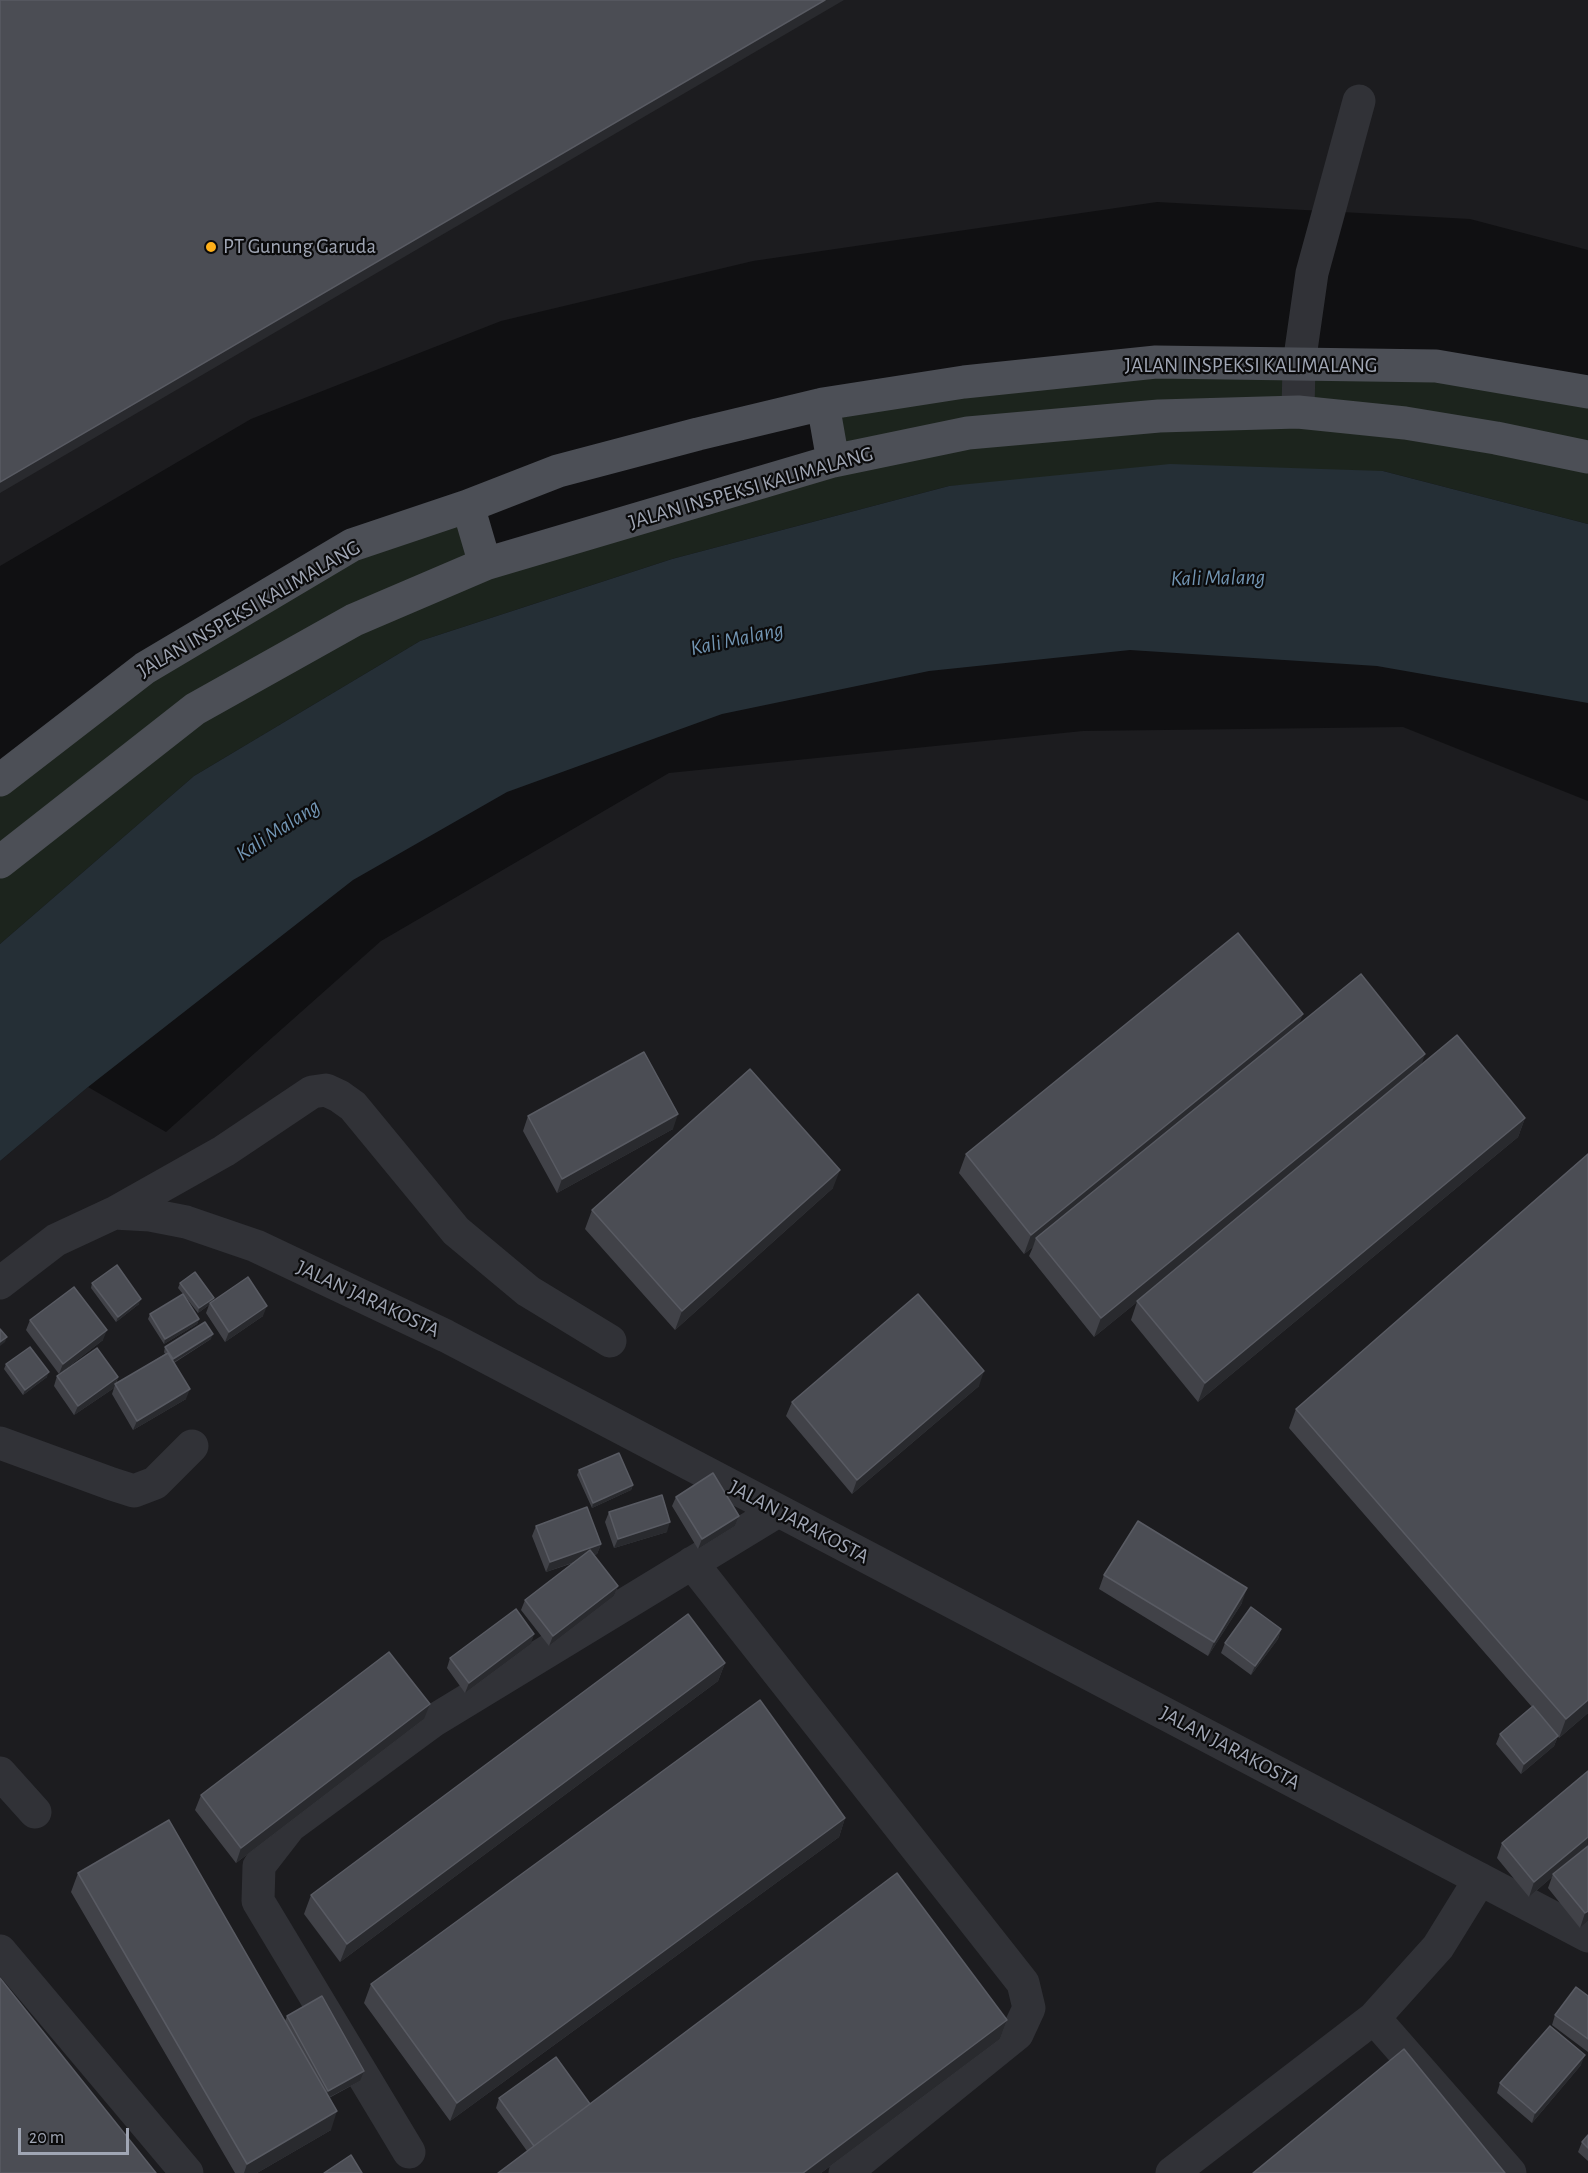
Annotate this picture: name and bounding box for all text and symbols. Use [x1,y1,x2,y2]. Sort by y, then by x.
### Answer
place label: PT Gunung Garuda [223,234,376,260]
marker: PT Gunung Garuda [204,240,218,254]
street label: JALAN INSPEKSI KALIMALANG [1125,353,1377,379]
street label: JALAN INSPEKSI KALIMALANG [626,441,876,535]
street label: JALAN INSPEKSI KALIMALANG [133,535,365,683]
water label: Kali Malang [1170,564,1266,592]
water label: Kali Malang [688,616,786,662]
water label: Kali Malang [231,793,325,867]
street label: JALAN JARAKOSTA [292,1255,444,1343]
street label: JALAN JARAKOSTA [725,1474,873,1570]
street label: JALAN JARAKOSTA [1156,1700,1304,1796]
scale bar [21,2116,132,2154]
text: 20 m [29,2129,64,2147]

